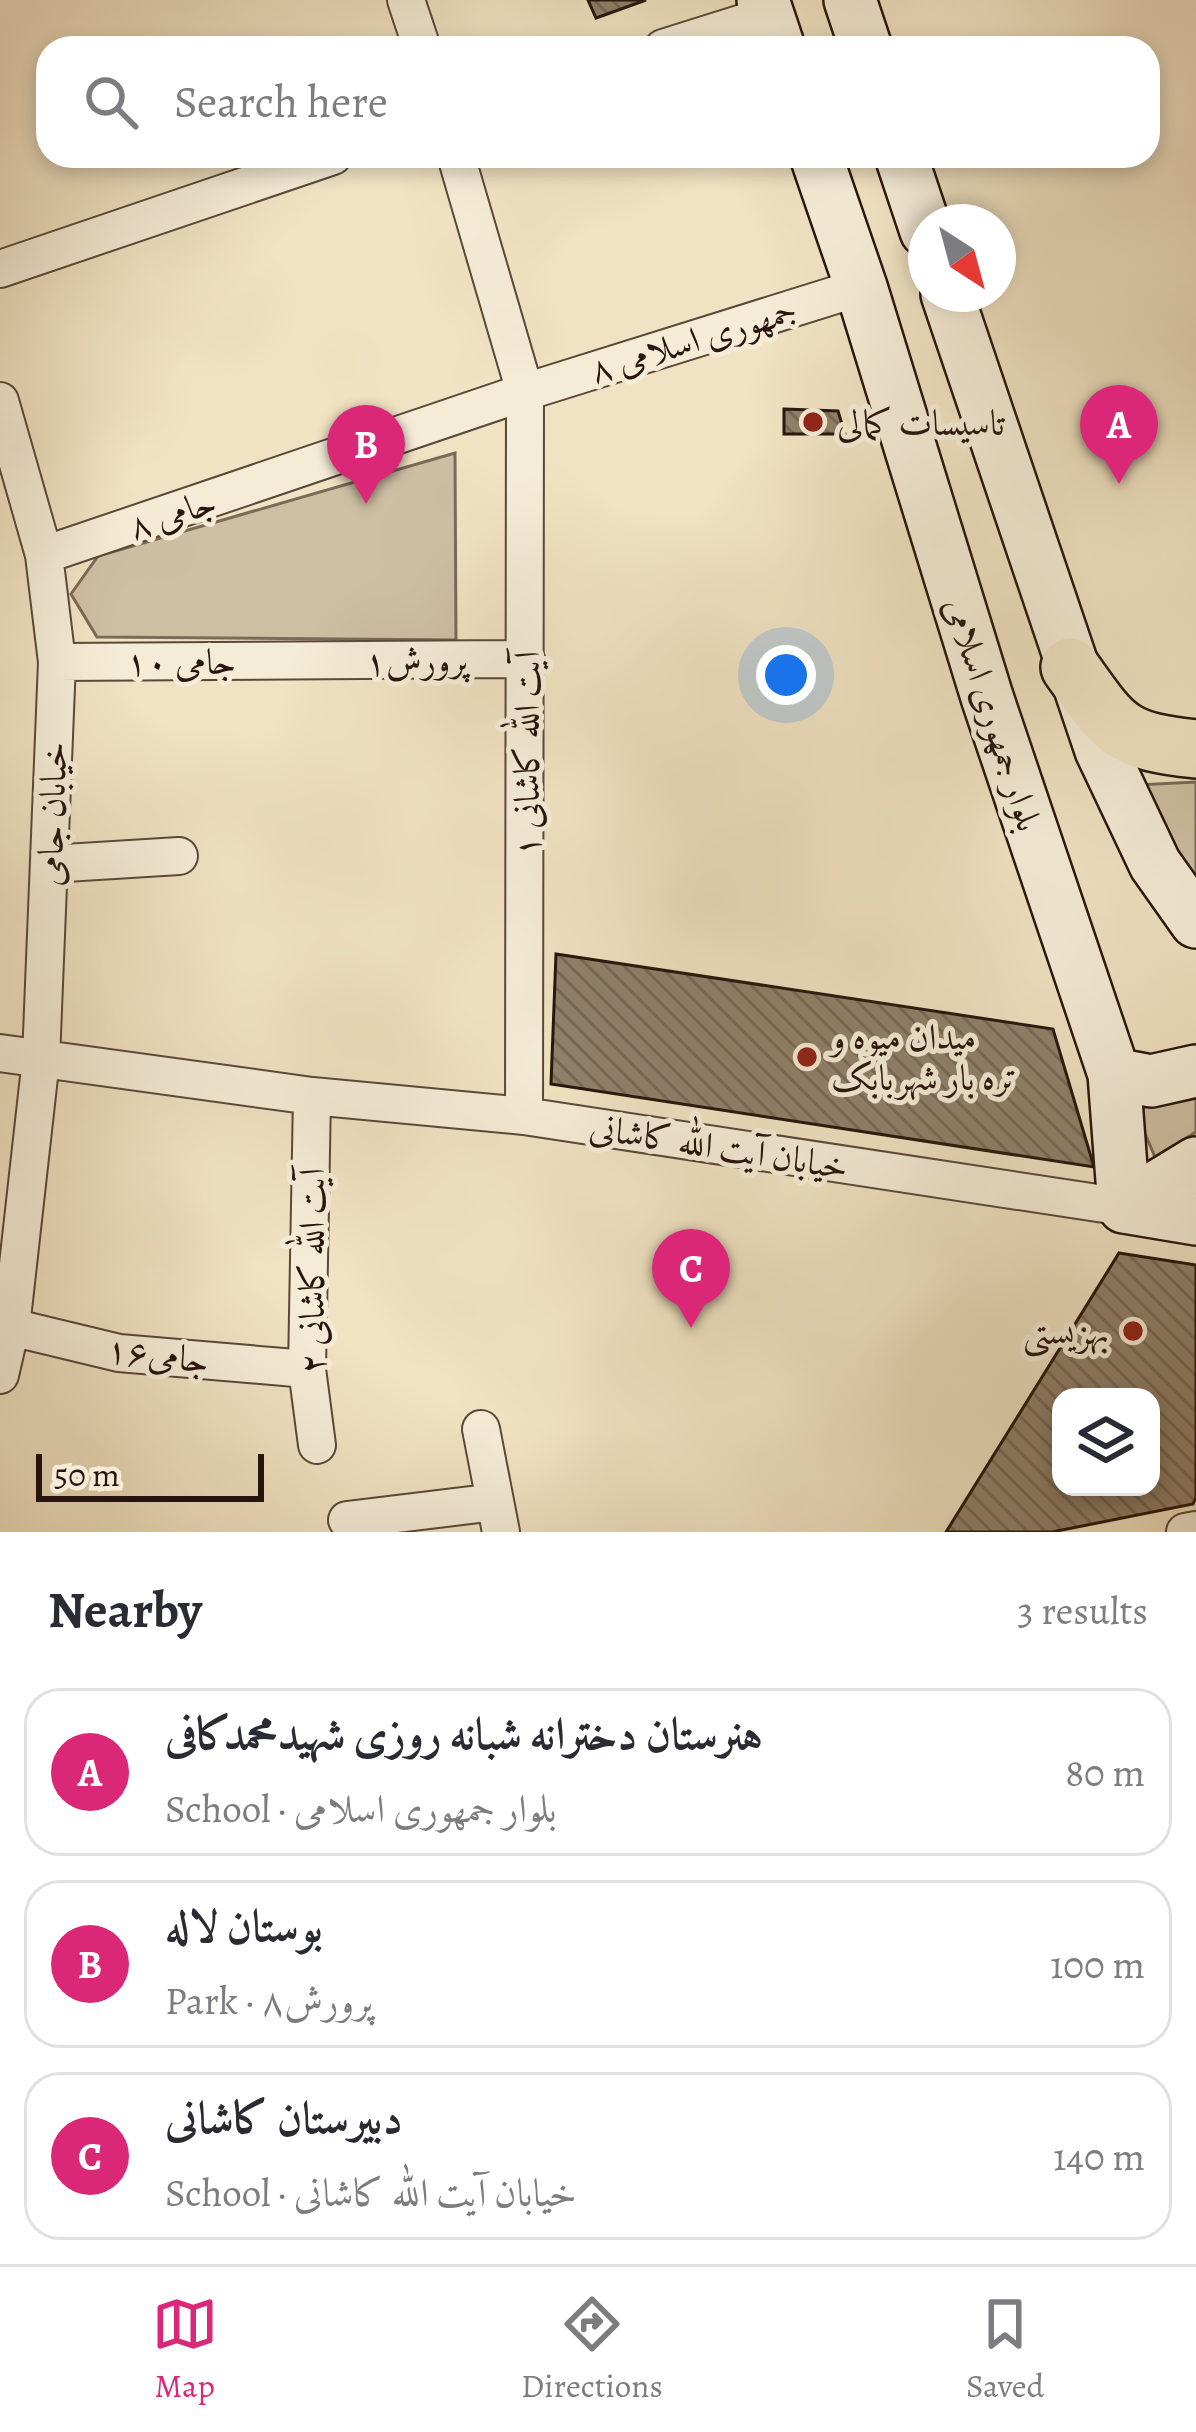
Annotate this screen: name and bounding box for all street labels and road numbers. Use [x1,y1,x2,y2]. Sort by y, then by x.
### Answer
street label: جمهوری اسلامی ۸ [584,285,803,394]
street label: جامی ۸ [122,476,222,551]
street label: بلوار جمهوری اسلامی [933,591,1054,837]
street label: پرورش۱ [364,635,471,686]
street label: جامی ۱۰ [126,637,236,686]
street label: آیت الله کاشانی ۱ [499,647,551,857]
street label: خیابان جامی [24,741,79,887]
street label: خیابان آیت الله کاشانی [586,1099,852,1191]
street label: آیت الله کاشانی ۲ [284,1164,336,1374]
street label: جامی۱۶ [104,1324,212,1385]

